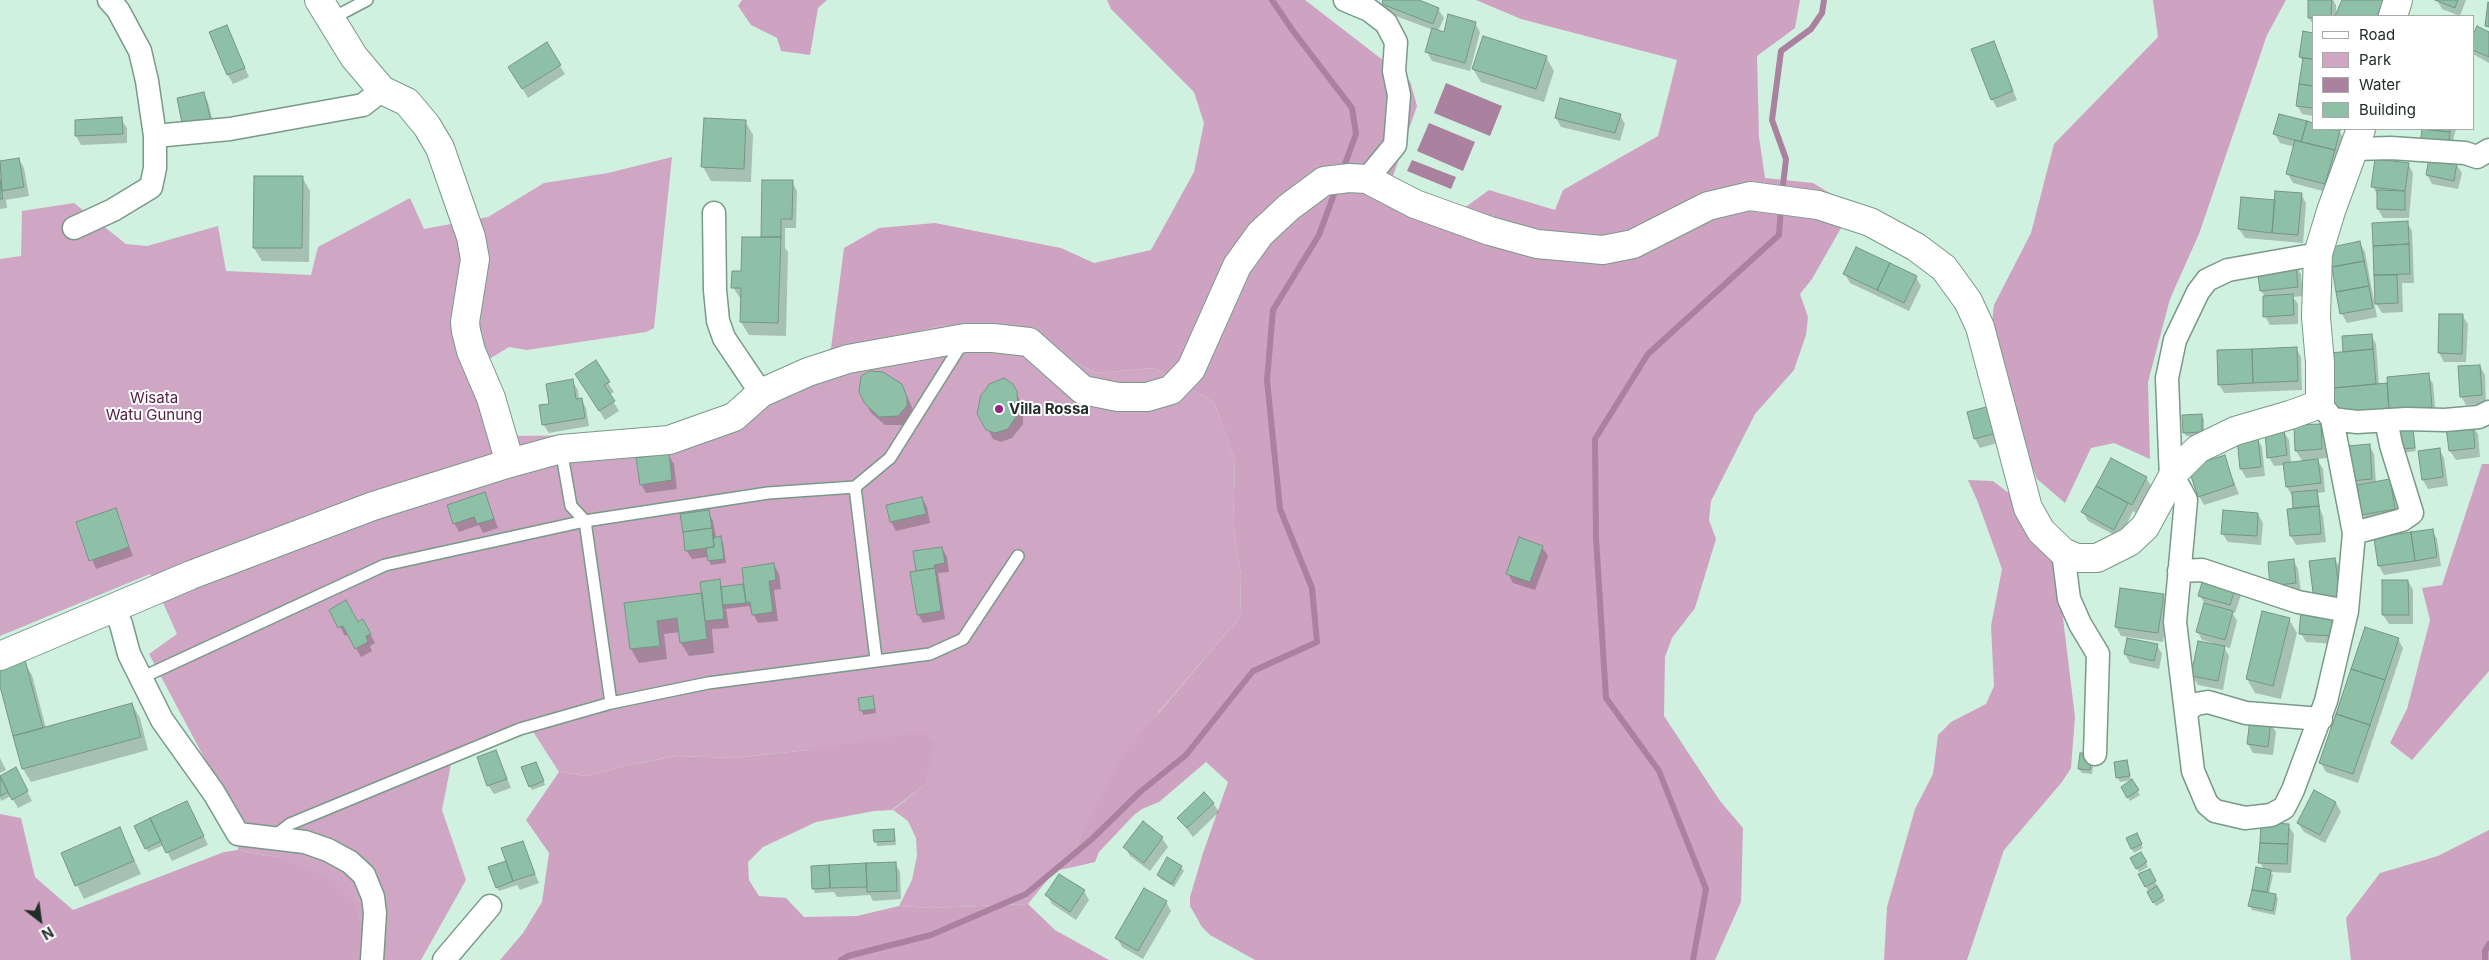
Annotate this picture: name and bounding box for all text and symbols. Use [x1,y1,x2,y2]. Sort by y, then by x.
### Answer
legend [2312,15,2474,130]
text: Road [2359,25,2395,44]
text: Park [2359,50,2391,69]
text: Water [2359,75,2401,94]
text: Building [2359,100,2416,119]
park label: Wisata Watu Gunung [106,389,202,424]
place label: Villa Rossa [1009,400,1089,418]
marker: Villa Rossa [993,403,1005,415]
north arrow [15,895,65,945]
text: N [39,923,57,943]

